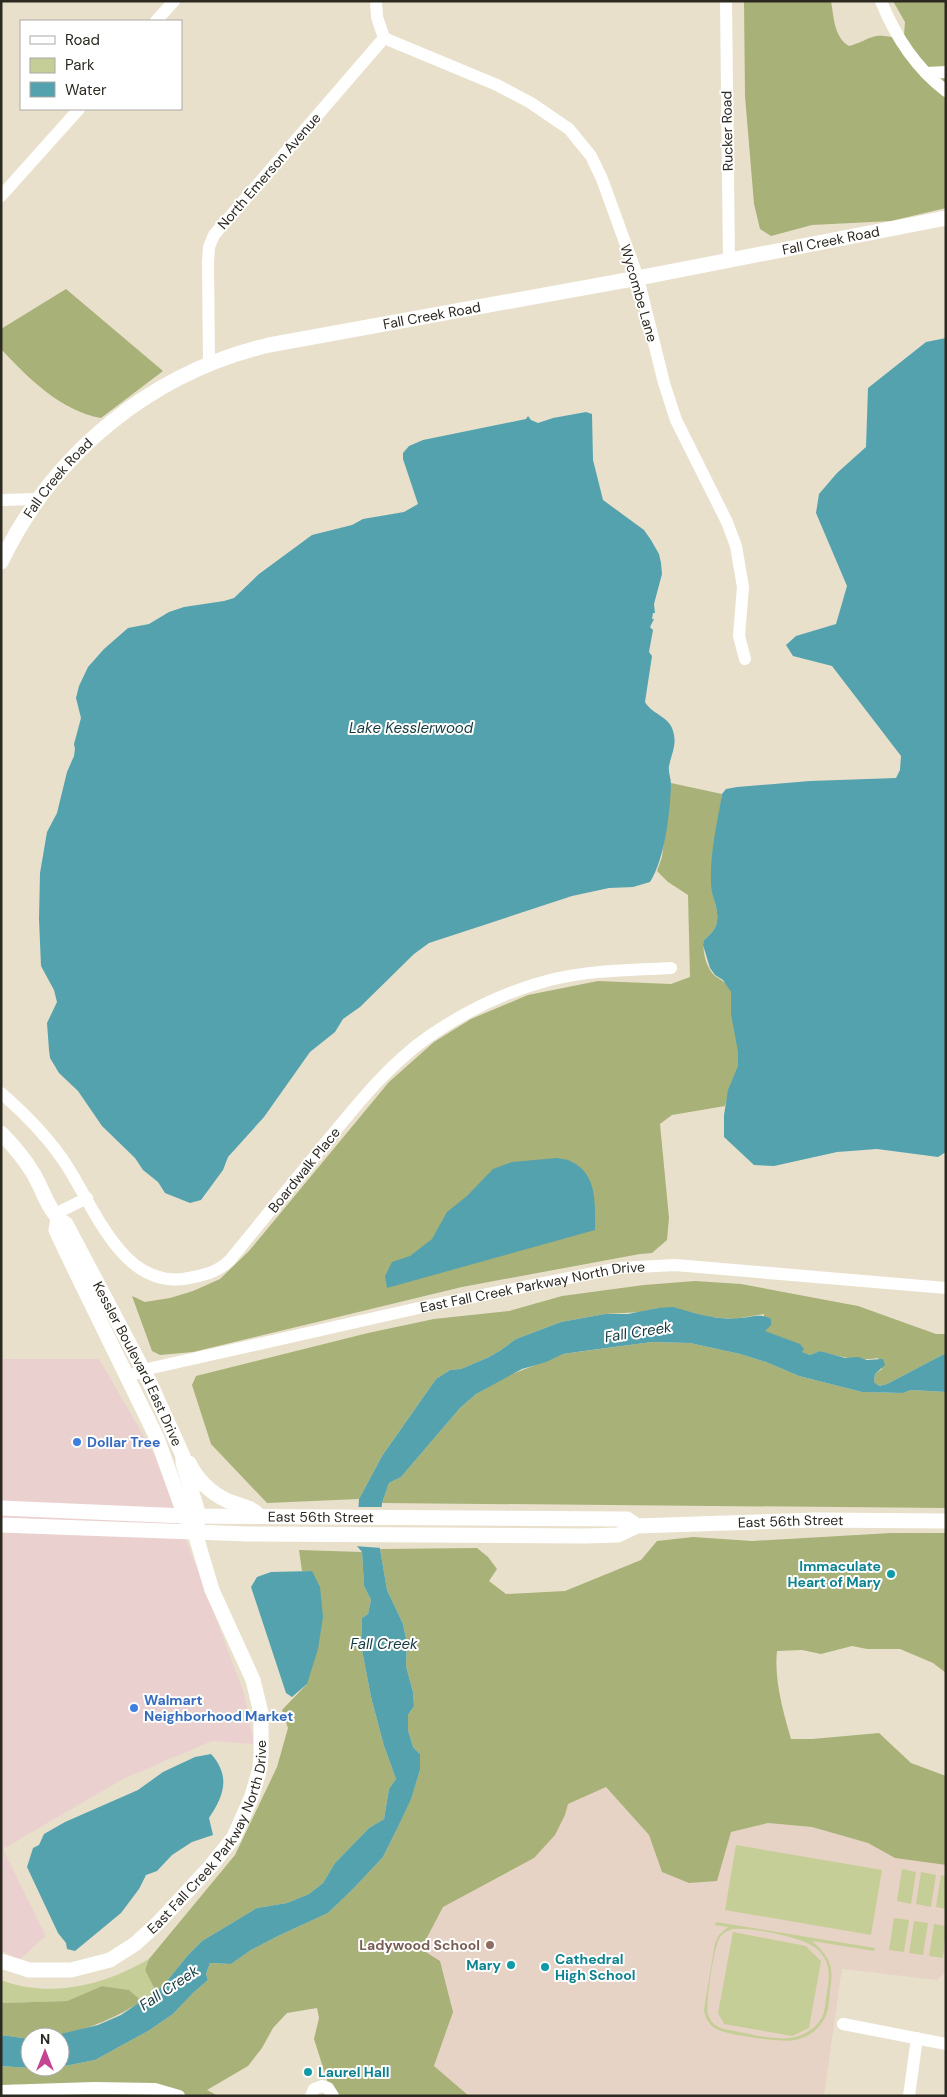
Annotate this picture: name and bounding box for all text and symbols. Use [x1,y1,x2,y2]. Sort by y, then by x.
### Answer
legend [20,20,182,110]
text: Road [65,30,100,50]
text: Park [65,55,95,75]
text: Water [65,80,107,100]
street label: Rucker Road [717,91,737,171]
street label: North Emerson Avenue [213,109,325,233]
street label: Fall Creek Road [781,222,881,259]
street label: Wycombe Lane [616,242,662,344]
street label: Fall Creek Road [382,298,482,333]
street label: Fall Creek Road [19,434,96,521]
water label: Lake Kesslerwood [349,718,474,738]
street label: Boardwalk Place [264,1124,344,1216]
street label: East Fall Creek Parkway North Drive [418,1258,645,1316]
street label: Kessler Boulevard East Drive [89,1278,186,1449]
water label: Fall Creek [603,1317,673,1347]
place label: Dollar Tree [87,1433,160,1451]
marker: Dollar Tree [71,1436,83,1448]
street label: East 56th Street [268,1508,374,1526]
street label: East 56th Street [737,1511,844,1532]
place label: Immaculate Heart of Mary [787,1557,882,1591]
marker: Immaculate Heart of Mary [885,1568,897,1580]
water label: Fall Creek [350,1634,418,1654]
place label: Walmart Neighborhood Market [144,1691,293,1725]
marker: Walmart Neighborhood Market [128,1702,140,1714]
street label: East Fall Creek Parkway North Drive [143,1740,270,1938]
place label: Ladywood School [359,1936,480,1954]
marker: Ladywood School [484,1939,496,1951]
place label: Cathedral High School [555,1950,636,1984]
place label: Mary [466,1956,502,1974]
marker: Mary [505,1959,517,1971]
water label: Fall Creek [135,1961,203,2015]
marker: Cathedral High School [539,1961,551,1973]
north arrow [20,2027,70,2077]
text: N [40,2030,50,2048]
place label: Laurel Hall [318,2063,389,2081]
marker: Laurel Hall [302,2066,314,2078]

